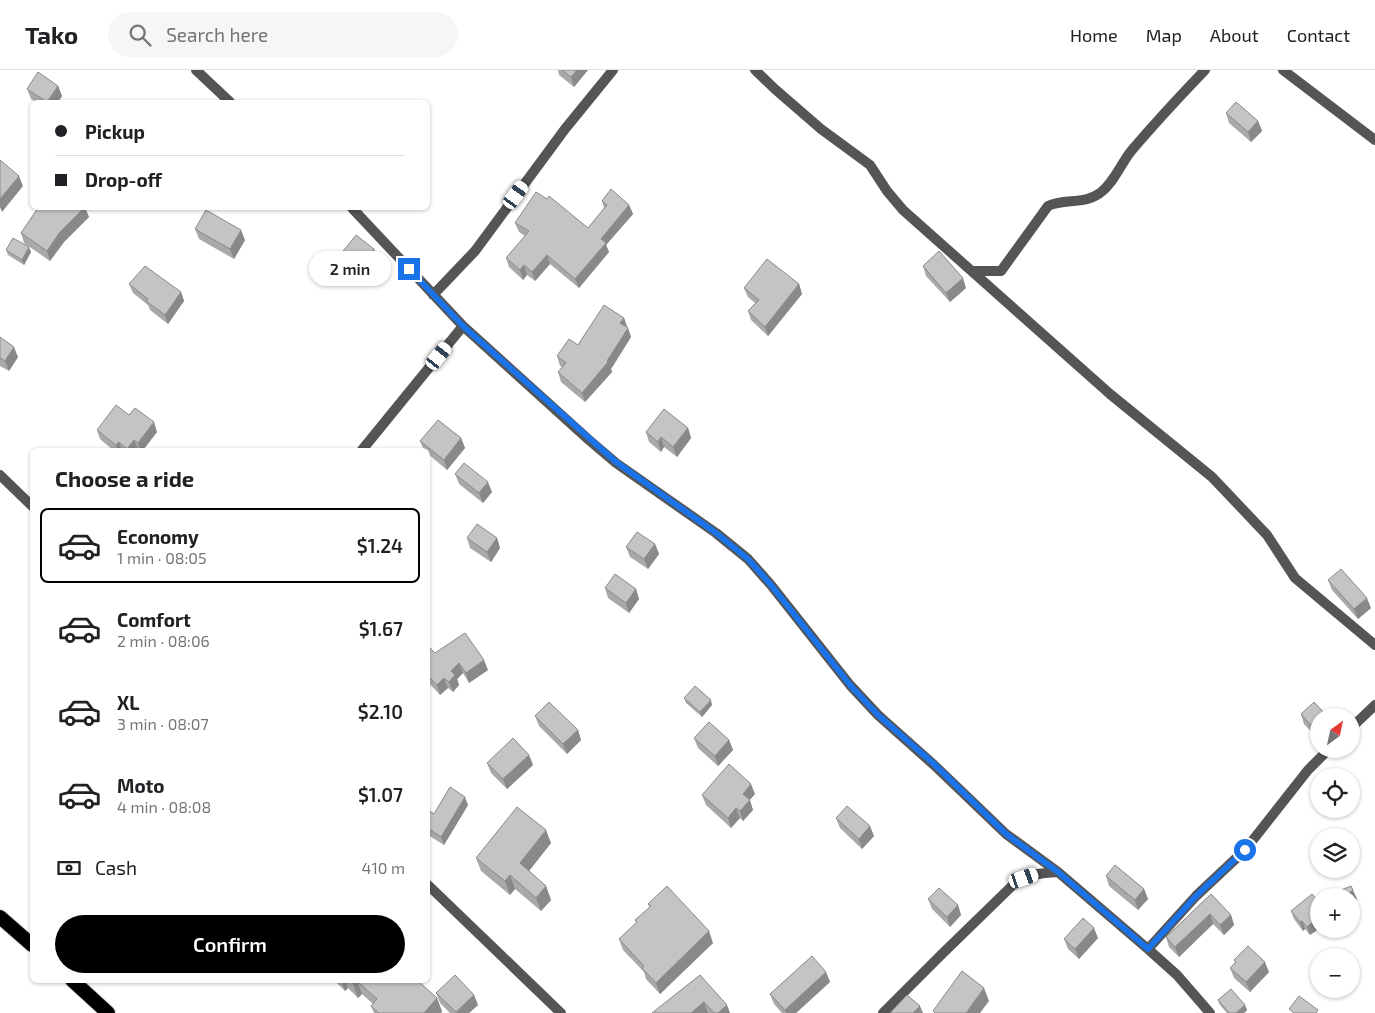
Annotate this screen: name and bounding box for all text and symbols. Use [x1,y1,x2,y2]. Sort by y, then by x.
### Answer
search box [108,12,458,57]
text: Tako [25,20,78,49]
icon: search [126,21,154,49]
text: Search here [166,23,268,46]
text: Home [1070,24,1118,46]
text: Map [1146,24,1182,46]
text: About [1210,24,1259,46]
text: Contact [1287,24,1350,46]
text: Pickup [85,120,145,143]
text: Drop-off [85,168,162,191]
car [501,178,530,212]
callout: 2 min [309,252,392,286]
route end [398,258,420,280]
text: 2 min [330,259,370,278]
car [423,340,454,372]
text: Choose a ride [55,465,194,491]
icon: car [57,523,102,568]
text: Economy [117,525,199,548]
text: $1.24 [357,534,403,557]
text: 1 min · 08:05 [117,548,207,567]
icon: car [57,606,102,651]
text: Comfort [117,608,191,631]
text: $1.67 [359,617,403,640]
text: 2 min · 08:06 [117,631,210,650]
icon: car [57,689,102,734]
text: XL [117,691,139,714]
text: $2.10 [358,700,403,723]
north arrow [1310,708,1360,758]
map controls [1310,708,1360,998]
text: 3 min · 08:07 [117,714,209,733]
button: locate [1310,768,1360,818]
icon: car [57,772,102,817]
text: Moto [117,774,165,797]
text: $1.07 [358,783,403,806]
text: 4 min · 08:08 [117,797,211,816]
button: layers [1310,828,1360,878]
route start [1234,839,1256,861]
icon: cash [55,854,83,882]
text: Cash [95,856,137,879]
text: 410 m [362,858,405,877]
car [1007,866,1040,890]
button: + [1310,888,1360,938]
button: Confirm [55,915,405,973]
button: − [1310,948,1360,998]

